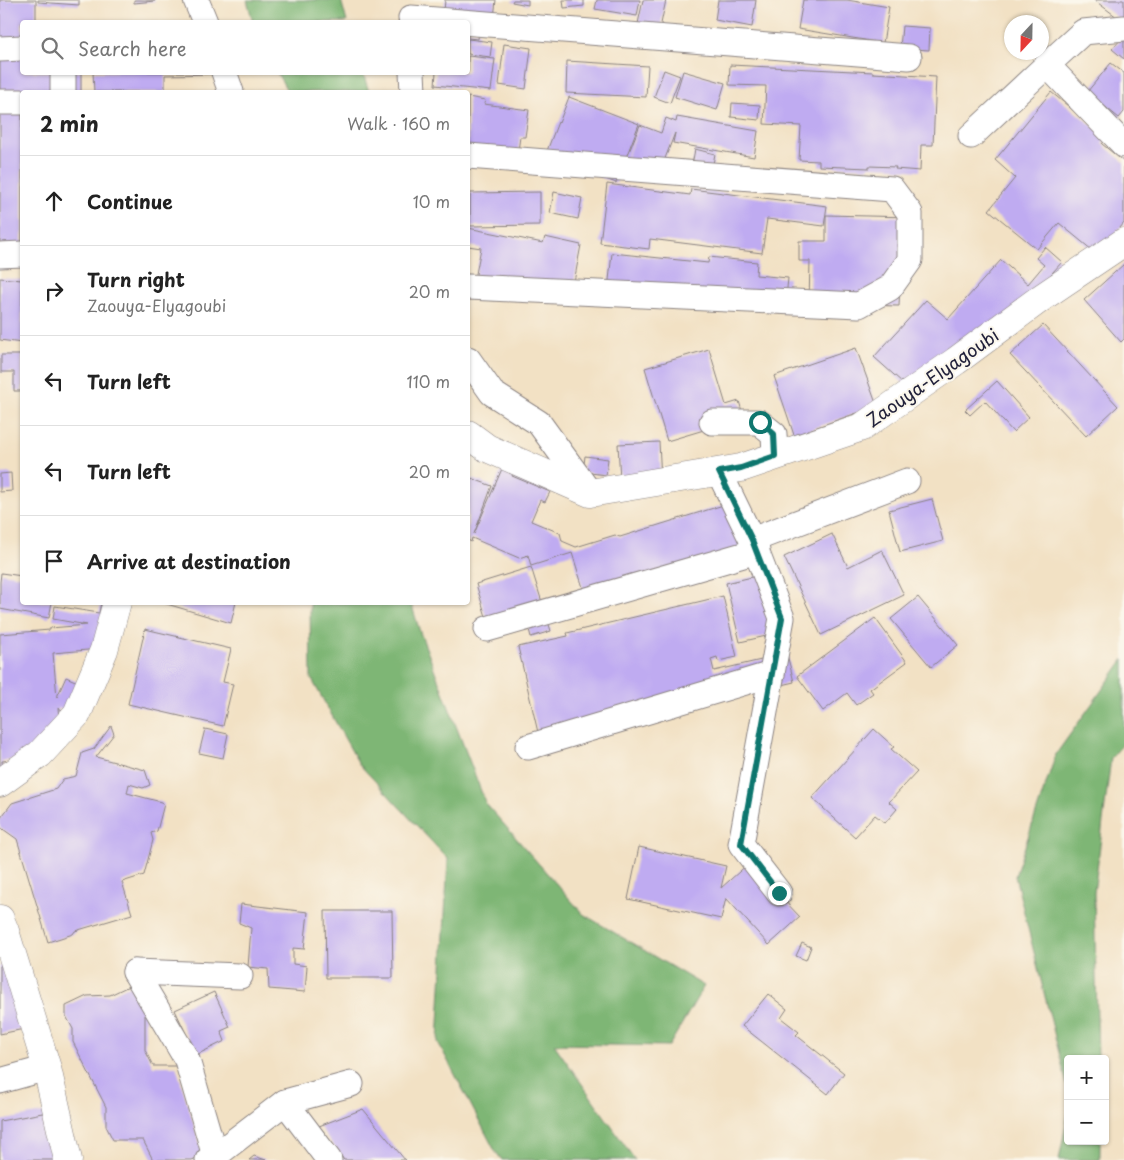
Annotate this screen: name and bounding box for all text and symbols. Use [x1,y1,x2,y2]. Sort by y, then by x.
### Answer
north arrow [1004,15,1049,60]
search box [20,20,470,75]
icon: search [38,34,66,62]
text: Search here [78,34,187,62]
text: 2 min [40,107,99,139]
text: Walk · 160 m [347,111,450,135]
icon: ahead [40,187,68,215]
text: Continue [87,187,173,215]
text: 10 m [413,189,450,213]
text: Turn right [87,265,185,293]
icon: right [40,277,68,305]
text: 20 m [409,279,450,303]
text: Zaouya-Elyagoubi [87,293,226,317]
street label: Zaouya-Elyagoubi [860,321,1004,433]
icon: left [40,367,68,395]
text: Turn left [87,367,171,395]
text: 110 m [407,369,450,393]
route start [749,411,772,434]
icon: left [40,457,68,485]
text: Turn left [87,457,171,485]
text: 20 m [409,459,450,483]
icon: arrive [40,547,68,575]
text: Arrive at destination [87,547,291,575]
route end [768,882,791,905]
map controls [1064,1055,1109,1145]
button: + [1064,1055,1109,1100]
button: − [1064,1100,1109,1145]

